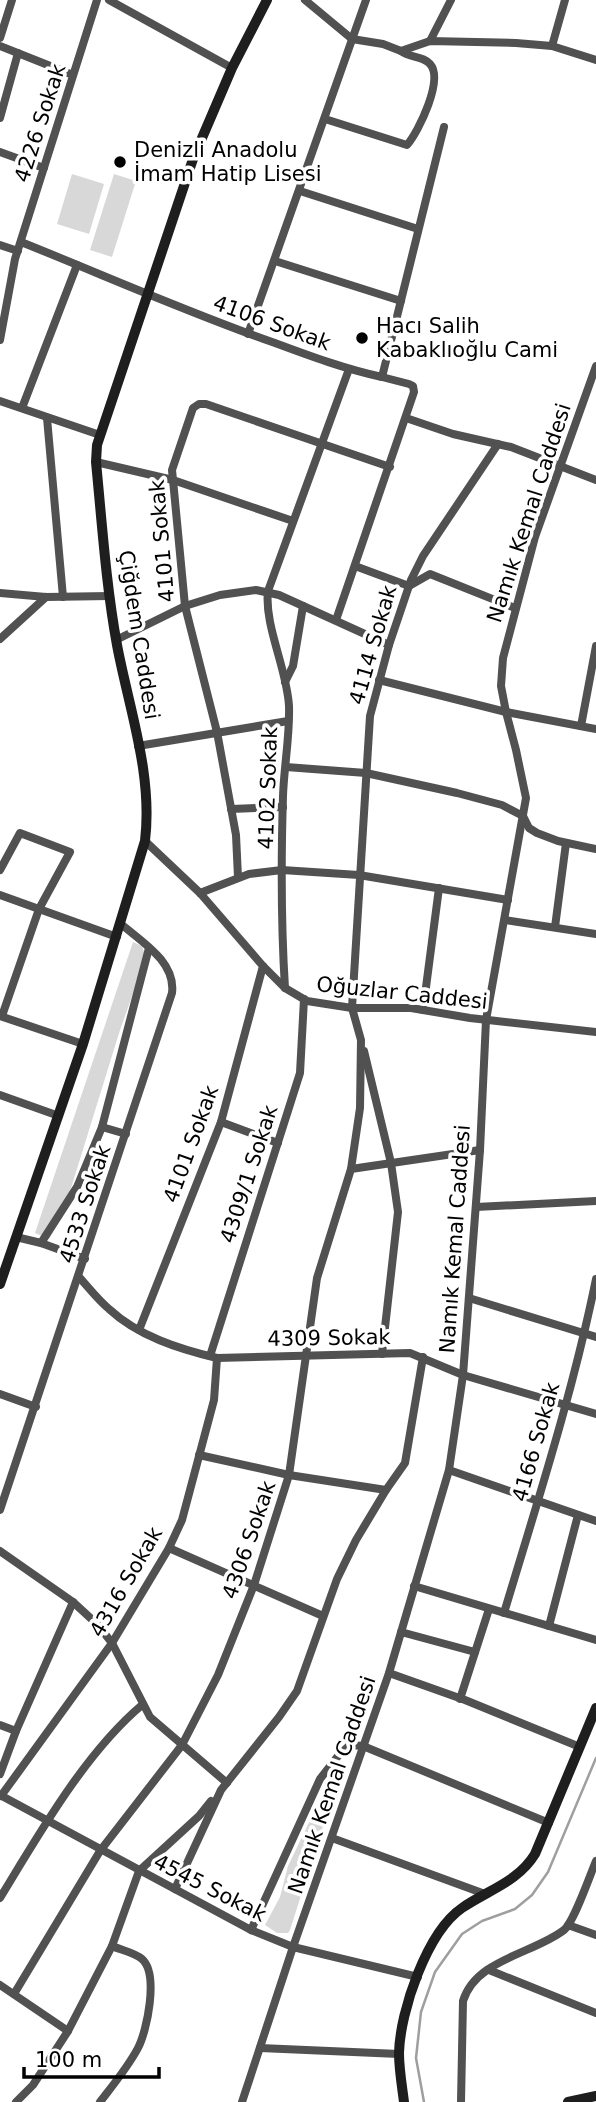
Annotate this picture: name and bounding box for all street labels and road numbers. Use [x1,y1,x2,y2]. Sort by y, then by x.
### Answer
street label: 4226 Sokak [10,60,71,185]
street label: 4106 Sokak [210,291,335,356]
street label: Namık Kemal Caddesi [482,400,576,626]
street label: 4101 Sokak [145,478,179,603]
street label: Çiğdem Caddesi [114,549,164,721]
street label: 4114 Sokak [344,582,402,707]
street label: 4102 Sokak [254,725,282,850]
street label: Oğuzlar Caddesi [315,972,489,1014]
street label: 4101 Sokak [159,1081,224,1206]
street label: 4309/1 Sokak [215,1101,283,1246]
street label: Namık Kemal Caddesi [435,1124,475,1354]
street label: 4533 Sokak [55,1141,116,1266]
street label: 4309 Sokak [267,1325,392,1351]
street label: 4166 Sokak [507,1379,565,1504]
street label: 4306 Sokak [218,1477,281,1602]
street label: 4316 Sokak [85,1522,168,1641]
street label: Namık Kemal Caddesi [283,1673,381,1897]
street label: 4545 Sokak [150,1849,271,1927]

